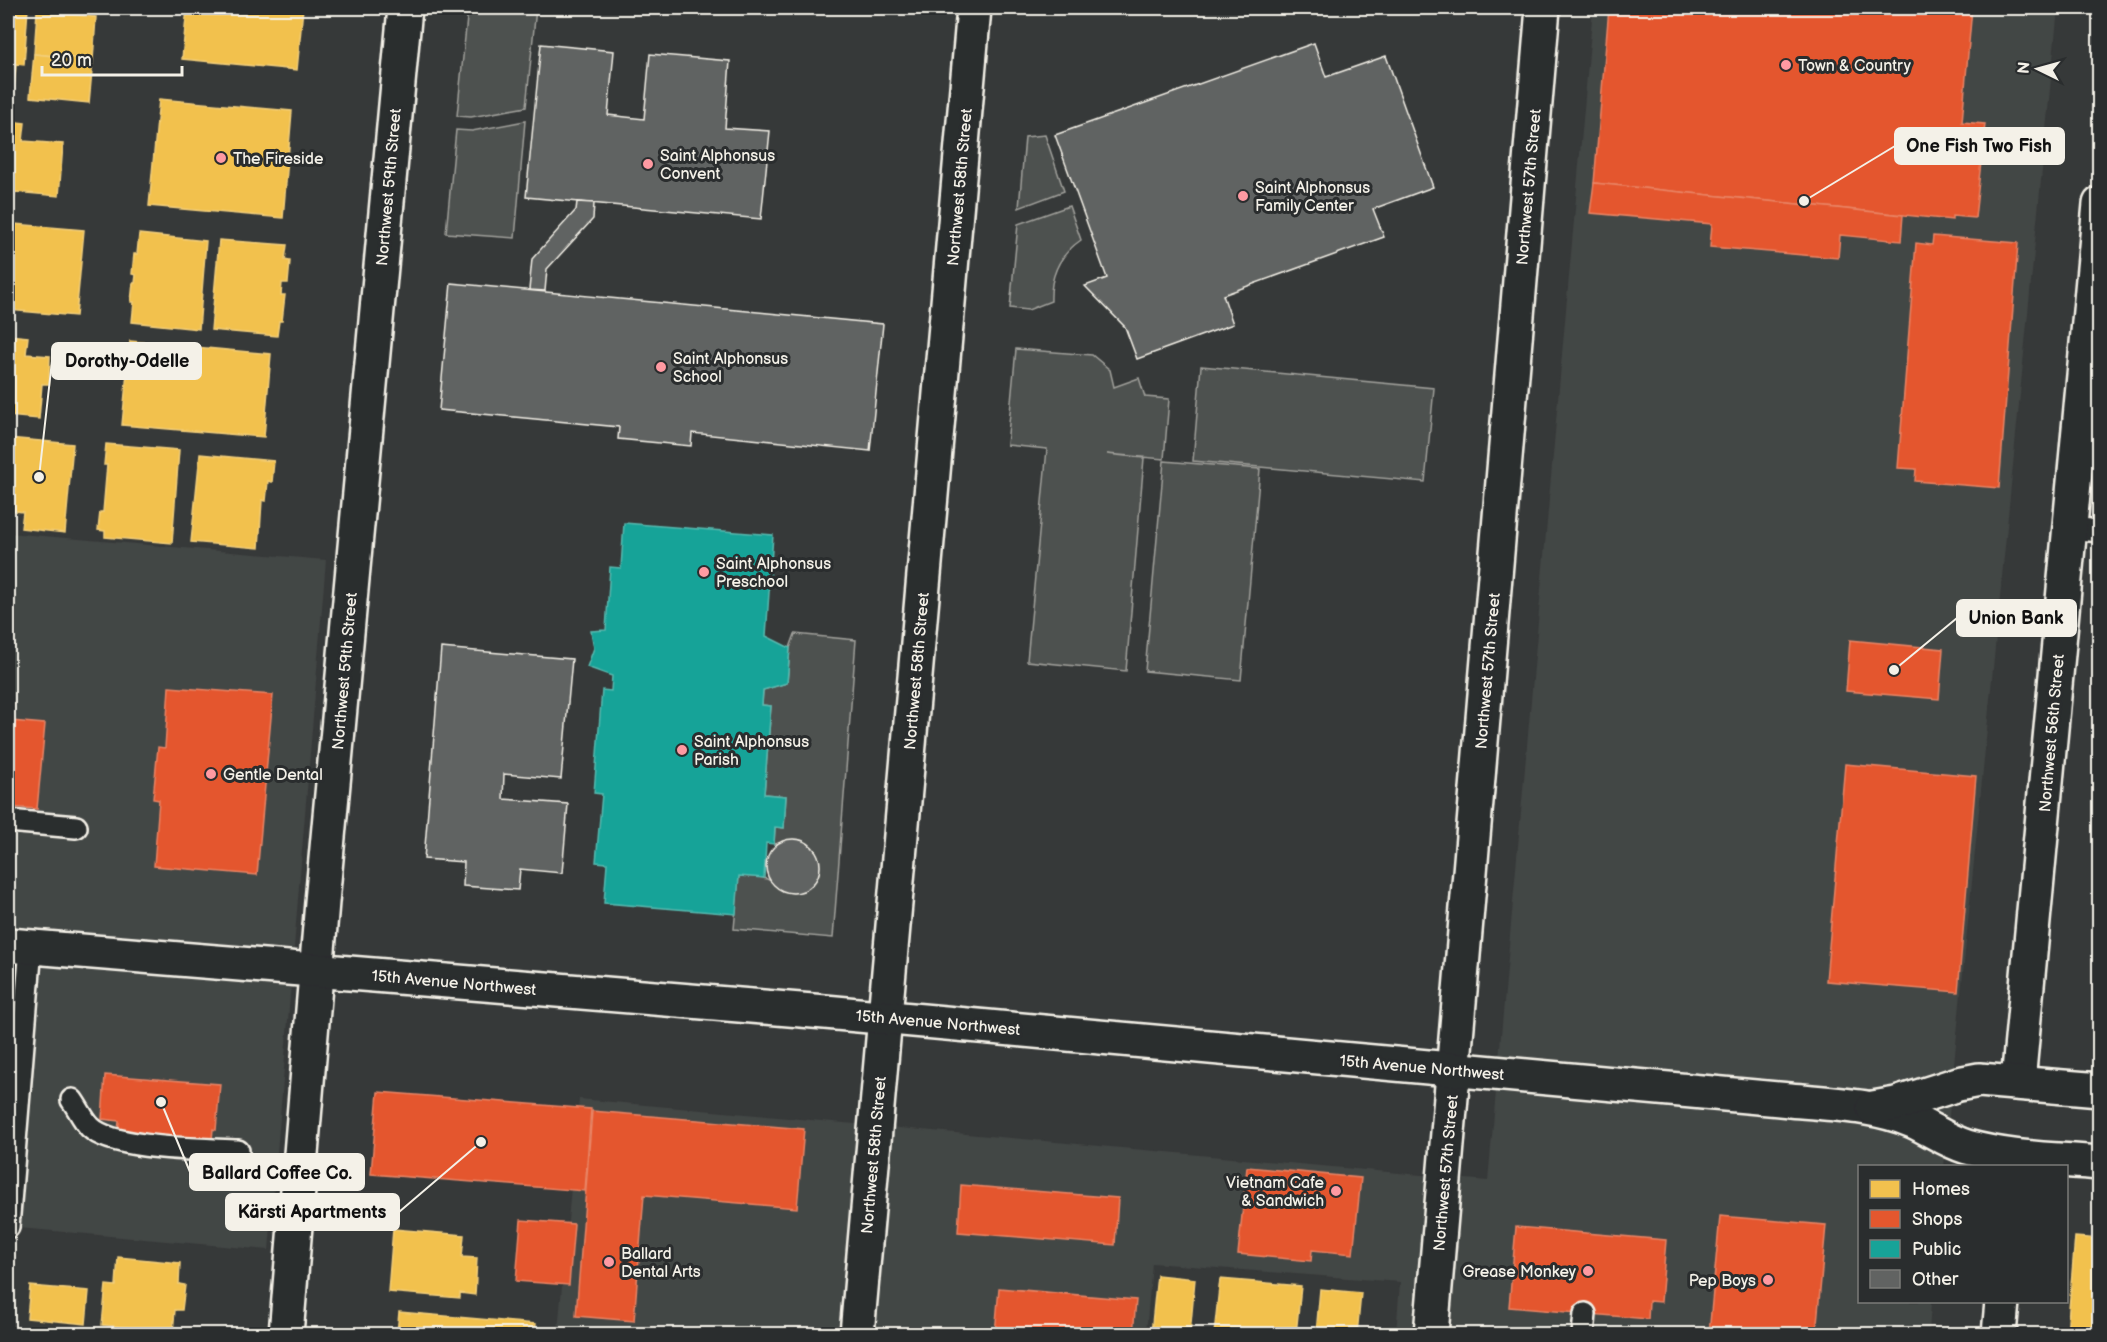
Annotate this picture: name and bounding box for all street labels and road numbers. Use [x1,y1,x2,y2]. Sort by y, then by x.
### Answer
street label: Northwest 59th Street [373,107,406,267]
street label: Northwest 58th Street [944,107,977,267]
street label: Northwest 57th Street [1513,108,1546,266]
street label: Northwest 59th Street [329,591,362,751]
street label: Northwest 58th Street [901,591,934,751]
street label: Northwest 57th Street [1472,592,1505,750]
street label: Northwest 56th Street [2036,653,2069,813]
street label: 15th Avenue Northwest [371,967,537,1000]
street label: 15th Avenue Northwest [855,1007,1021,1040]
street label: 15th Avenue Northwest [1339,1052,1505,1085]
street label: Northwest 58th Street [858,1075,891,1235]
street label: Northwest 57th Street [1430,1094,1463,1252]

